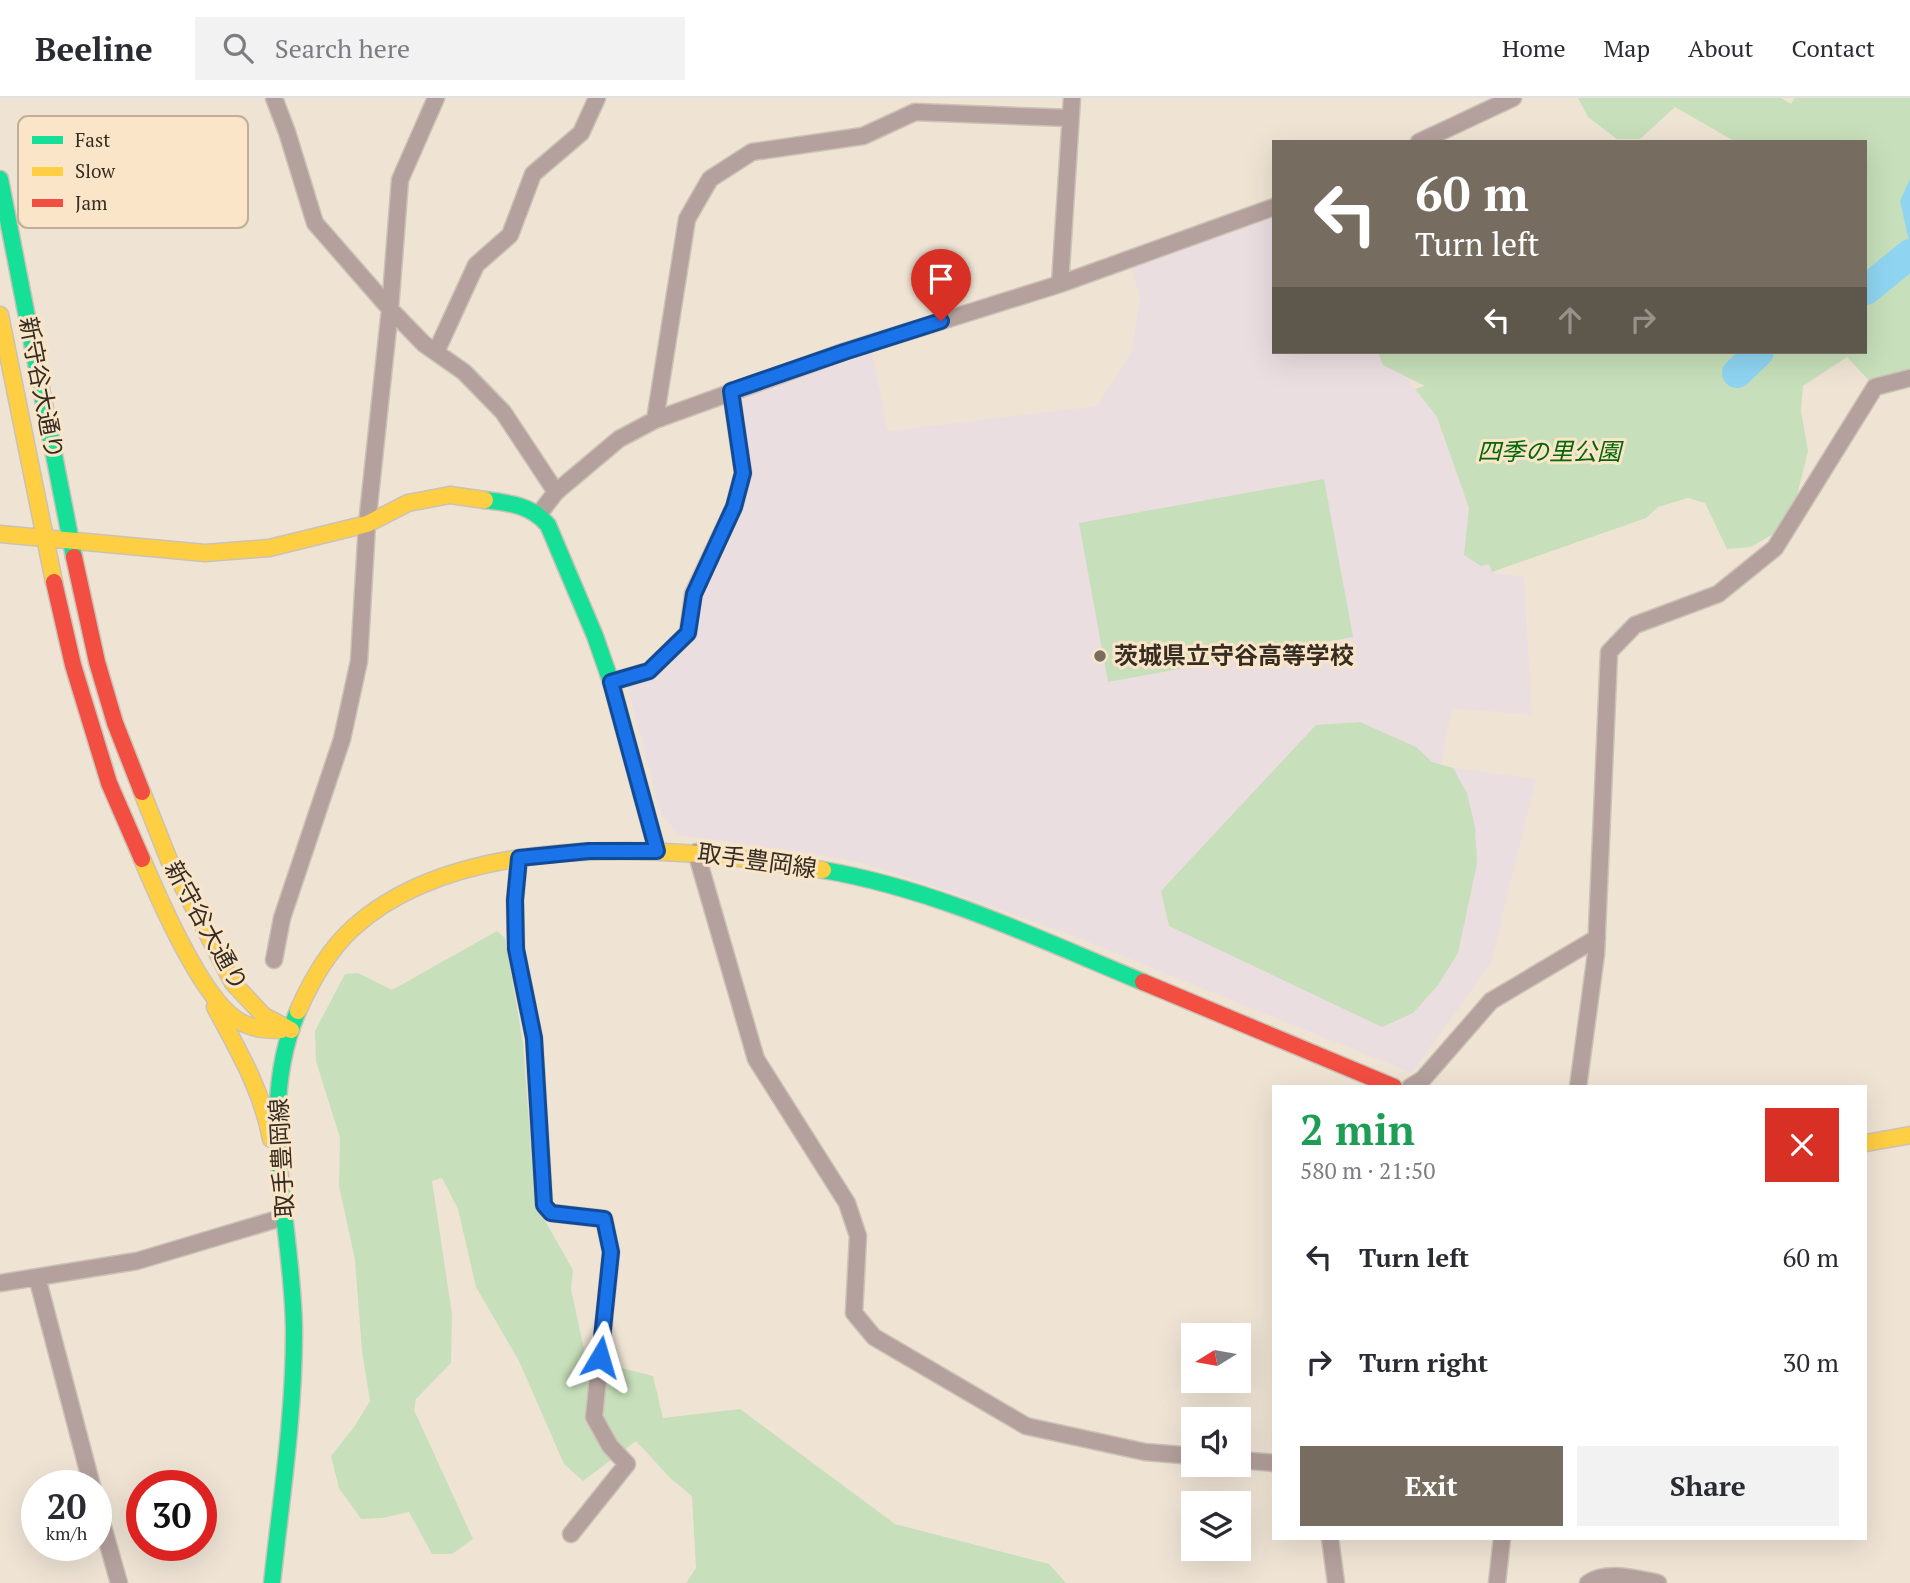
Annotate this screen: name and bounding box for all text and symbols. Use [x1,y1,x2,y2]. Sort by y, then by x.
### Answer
search box [195,17,685,80]
text: Beeline [35,27,153,70]
icon: search [219,29,257,67]
text: Search here [275,31,410,65]
text: Home [1502,32,1566,64]
text: Map [1604,32,1650,64]
text: About [1688,32,1754,64]
text: Contact [1792,32,1875,64]
legend [18,116,248,228]
text: Fast [75,127,110,152]
text: Slow [75,158,116,183]
text: 60 m [1415,160,1529,225]
icon: left [1300,168,1391,259]
text: Jam [75,190,108,215]
text: Turn left [1415,223,1539,265]
pin [911,249,971,321]
icon: arrive [922,260,960,298]
icon: left [1478,301,1516,339]
icon: ahead [1551,301,1589,339]
icon: right [1624,301,1662,339]
street label: 新守谷大通り [13,314,71,462]
park label: 四季の里公園 [1477,435,1624,467]
place label: 茨城県立守谷高等学校 [1114,639,1354,671]
marker: 茨城県立守谷高等学校 [1092,648,1108,664]
street label: 取手豊岡線 [695,836,819,884]
street label: 新守谷大通り [158,855,256,996]
street label: 取手豊岡線 [262,1097,300,1219]
text: 2 min [1300,1101,1415,1157]
button: close [1765,1108,1839,1182]
text: 580 m · 21:50 [1300,1155,1435,1186]
icon: left [1300,1238,1338,1276]
text: Turn left [1359,1240,1469,1274]
text: 60 m [1783,1240,1839,1274]
position arrow [563,1320,637,1394]
north arrow [1181,1323,1251,1393]
map controls [1181,1323,1251,1561]
icon: right [1300,1343,1338,1381]
text: Turn right [1359,1345,1488,1379]
text: 30 m [1783,1345,1839,1379]
button: sound [1181,1407,1251,1477]
button: Exit [1300,1446,1563,1526]
button: Share [1577,1446,1839,1526]
speed limit sign: 30 [126,1470,217,1561]
text: 20 [47,1483,86,1529]
button: layers [1181,1491,1251,1561]
text: km/h [46,1521,87,1545]

